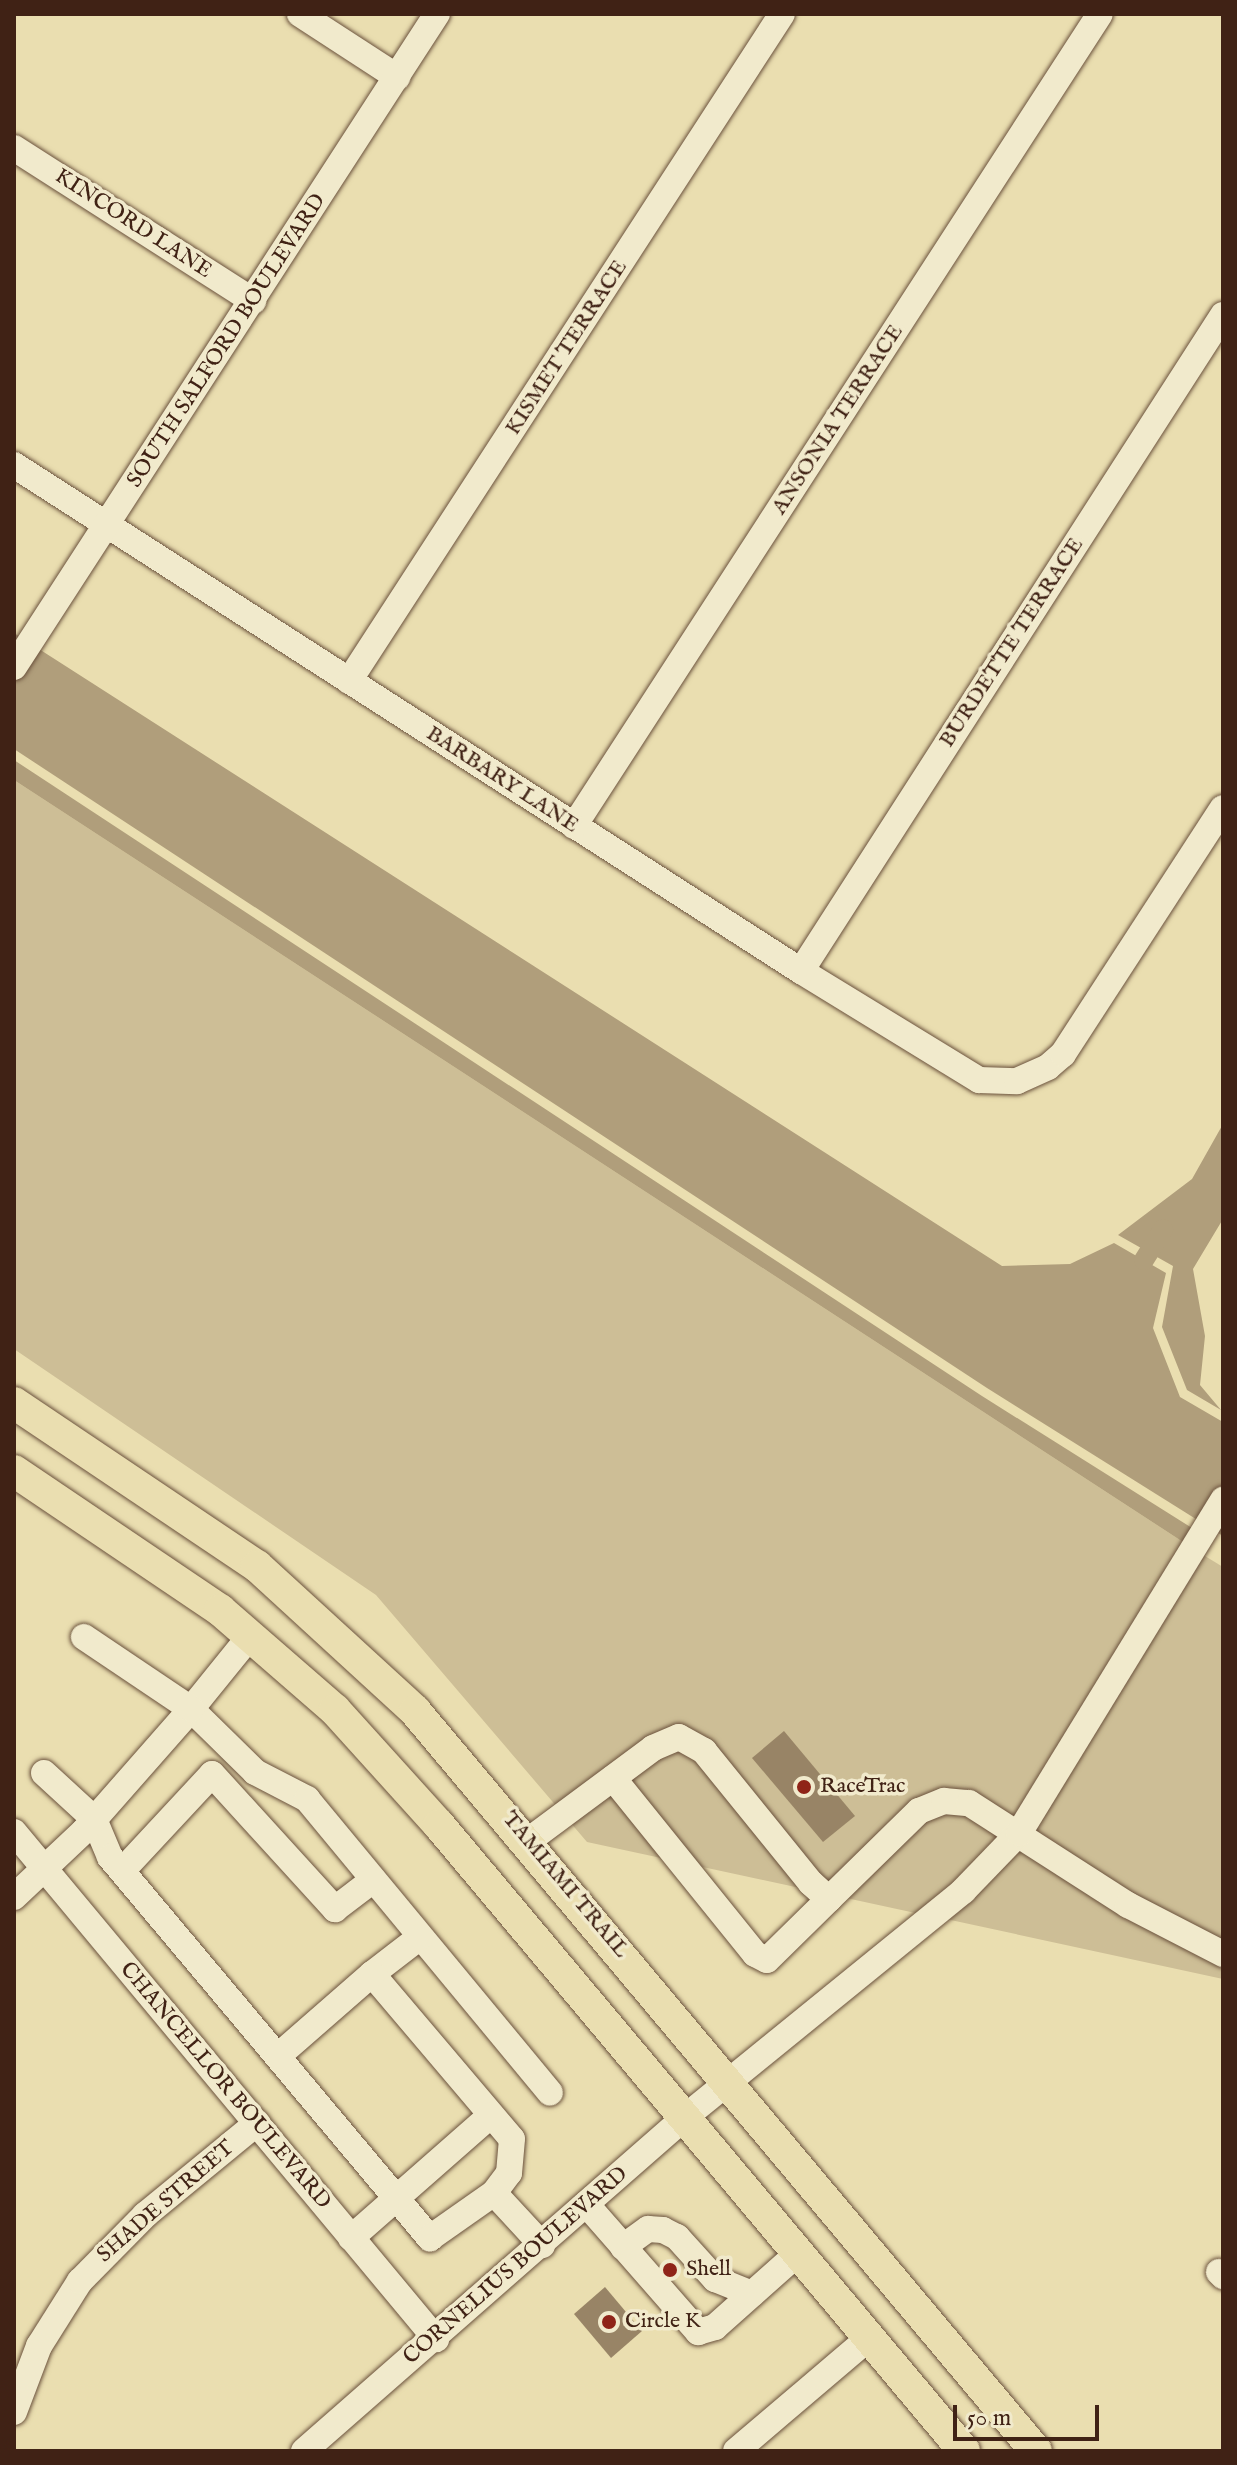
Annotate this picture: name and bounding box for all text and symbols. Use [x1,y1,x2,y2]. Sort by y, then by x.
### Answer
street label: KINCORD LANE [50,163,216,285]
street label: SOUTH SALFORD BOULEVARD [122,189,332,493]
street label: KISMET TERRACE [501,255,633,441]
street label: ANSONIA TERRACE [767,320,909,520]
street label: BURDETTE TERRACE [934,533,1090,753]
street label: BARBARY LANE [421,721,583,839]
place label: RaceTrac [820,1774,905,1800]
marker: RaceTrac [795,1778,813,1796]
street label: TAMIAMI TRAIL [496,1806,634,1964]
street label: CHANCELLOR BOULEVARD [114,1957,336,2215]
street label: SHADE STREET [92,2135,240,2269]
street label: CORNELIUS BOULEVARD [398,2161,634,2371]
place label: Shell [686,2257,731,2283]
marker: Shell [661,2261,679,2279]
place label: Circle K [625,2309,701,2335]
marker: Circle K [600,2313,618,2331]
scale bar [957,2389,1103,2439]
text: 50 m [967,2403,1011,2434]

